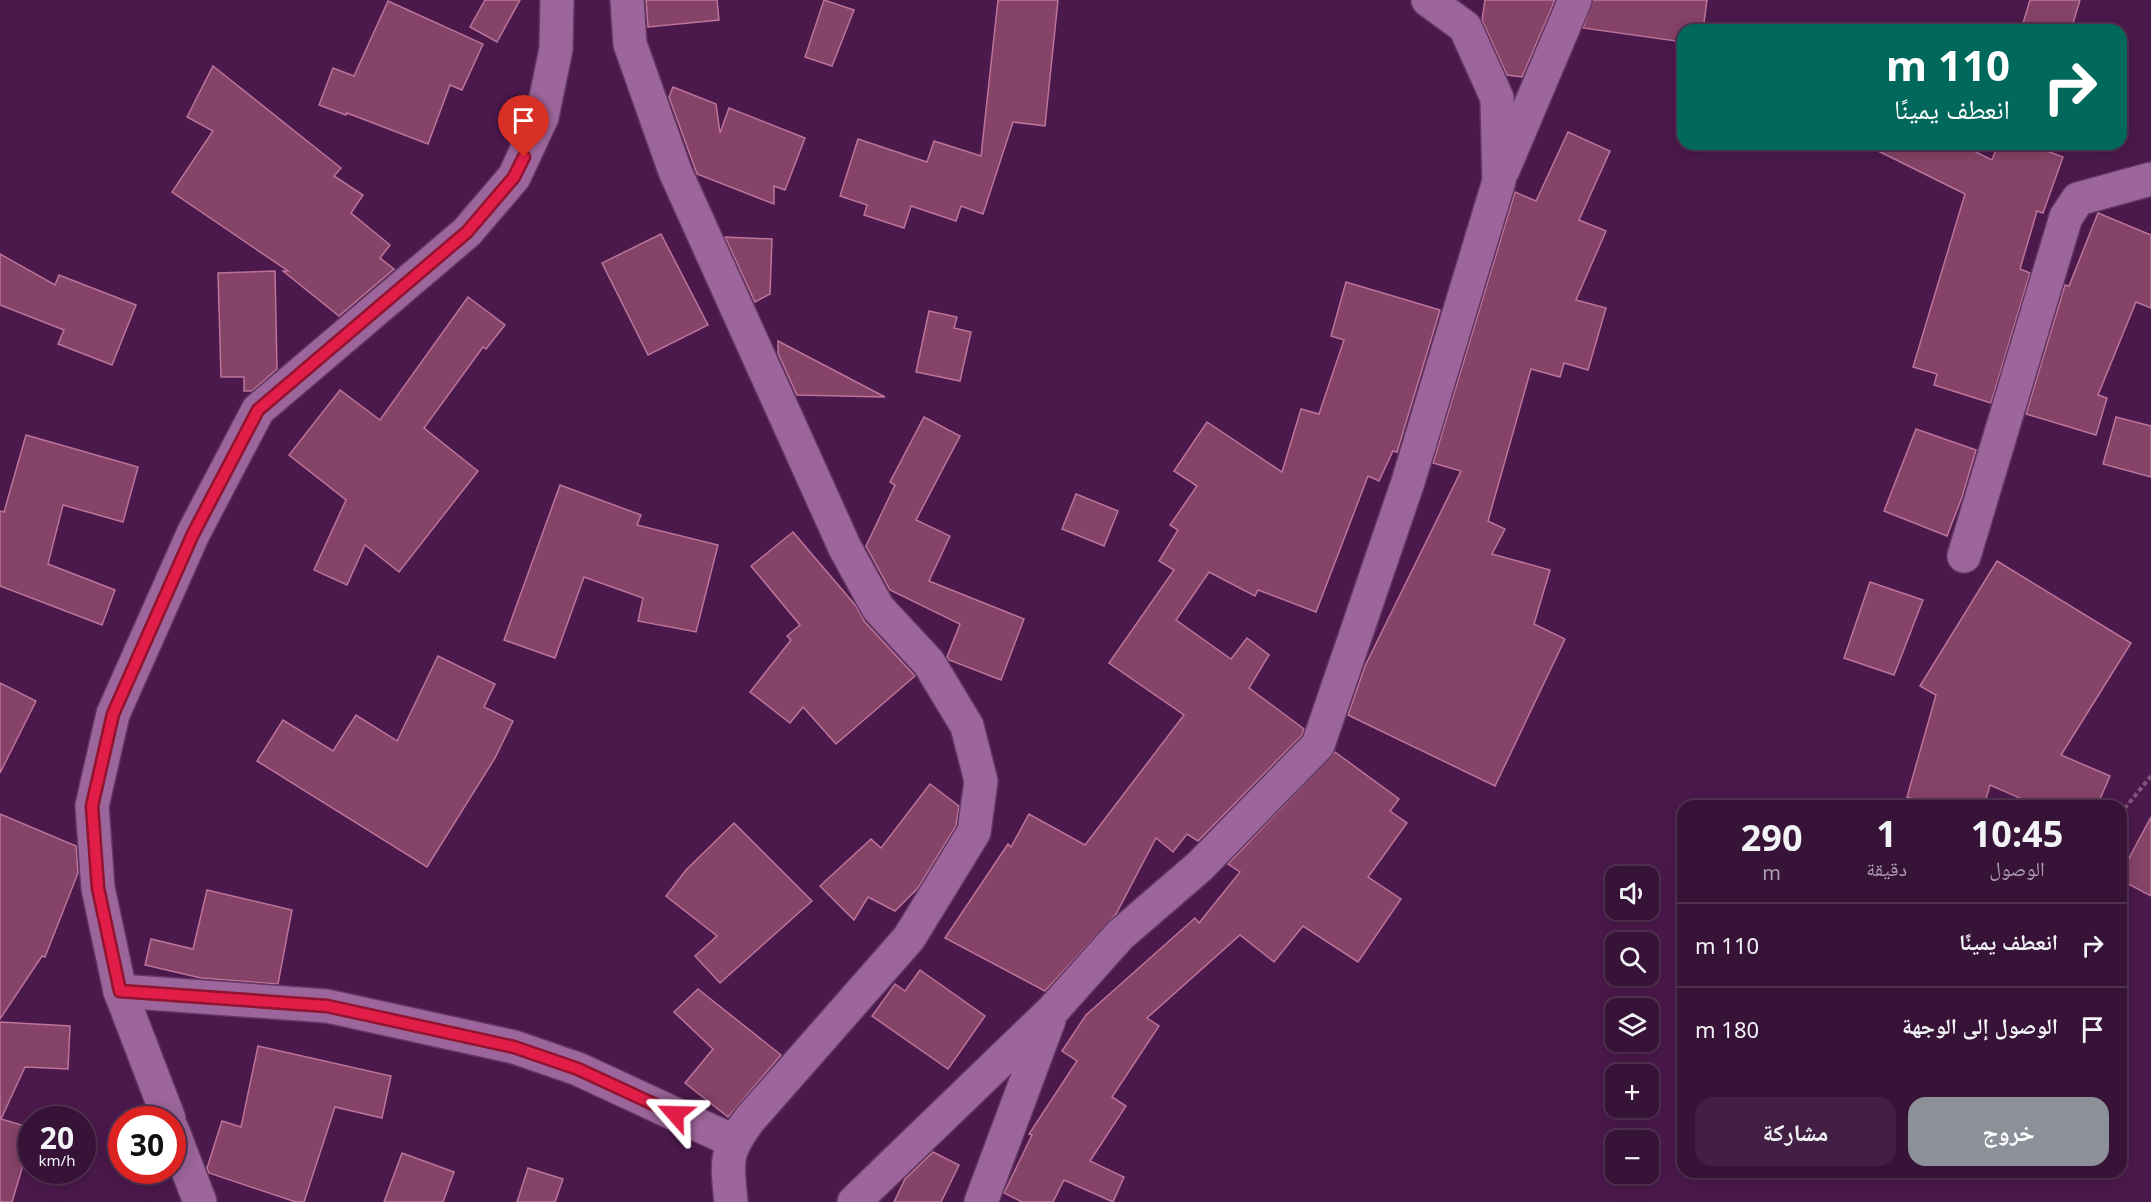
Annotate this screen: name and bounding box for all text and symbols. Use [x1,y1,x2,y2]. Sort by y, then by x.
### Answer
text: 110 m [1886,36,2010,93]
icon: right [2031,48,2109,126]
text: انعطف يمينًا [1894,90,2010,127]
pin [498,95,549,157]
icon: arrive [507,104,540,137]
text: 1 [1876,809,1897,858]
text: 10:45 [1971,809,2063,858]
text: 290 [1741,813,1803,862]
text: دقيقة [1866,855,1907,882]
text: الوصول [1989,855,2045,882]
text: m [1762,859,1781,886]
map controls [1605,866,1659,1184]
button: sound [1605,866,1659,920]
text: انعطف يمينًا [1959,926,2058,956]
icon: right [2076,929,2109,962]
text: 110 m [1695,930,1759,960]
button: search [1605,932,1659,986]
button: layers [1605,998,1659,1052]
text: الوصول إلى الوجهة [1902,1010,2058,1040]
icon: arrive [2076,1013,2109,1046]
text: 180 m [1695,1014,1759,1044]
button: + [1605,1064,1659,1118]
position arrow [643,1082,707,1146]
button: مشاركة [1695,1097,1896,1166]
button: خروج [1908,1097,2109,1166]
speed limit sign: 30 [108,1106,186,1184]
text: 20 [40,1117,74,1158]
button: − [1605,1130,1659,1184]
text: km/h [39,1150,75,1170]

